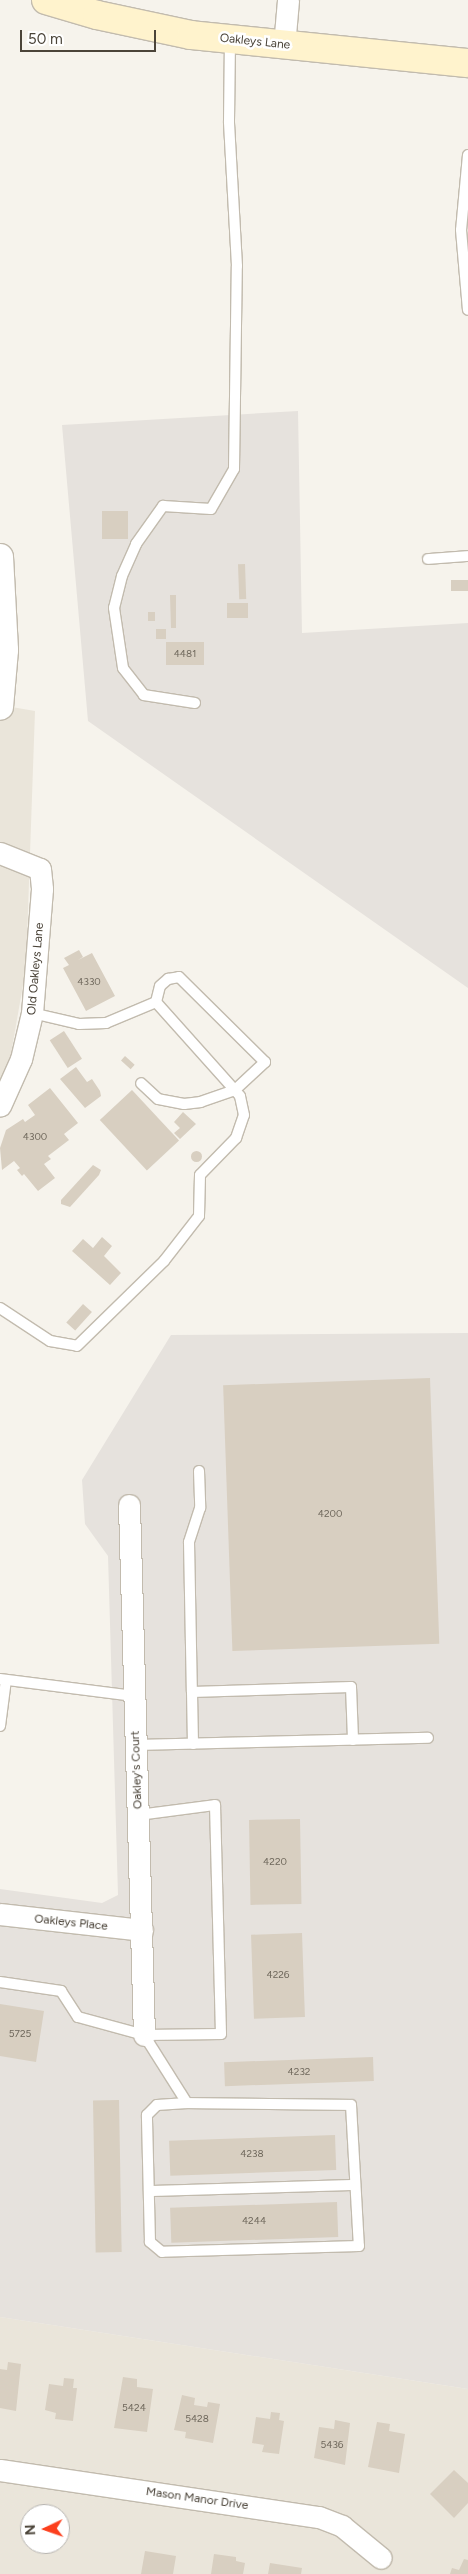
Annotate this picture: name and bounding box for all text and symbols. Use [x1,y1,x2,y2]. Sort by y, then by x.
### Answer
scale bar [22,20,159,52]
text: 50 m [28,30,63,48]
street label: Oakleys Lane [219,31,291,53]
house number: 4481 [174,648,196,660]
street label: Old Oakleys Lane [25,922,47,1016]
house number: 4330 [77,976,101,988]
house number: 4300 [23,1131,47,1143]
house number: 4200 [318,1508,342,1520]
street label: Oakley's Court [128,1731,146,1809]
house number: 4220 [263,1856,287,1868]
street label: Oakleys Place [33,1912,109,1934]
house number: 4226 [266,1969,290,1981]
house number: 5725 [9,2028,31,2040]
house number: 4232 [288,2066,310,2078]
house number: 4238 [240,2148,264,2160]
house number: 4244 [242,2215,266,2227]
house number: 5424 [122,2402,146,2414]
house number: 5428 [185,2413,209,2425]
house number: 5436 [320,2439,344,2451]
street label: Mason Manor Drive [145,2485,249,2513]
north arrow [20,2504,70,2554]
text: N [22,2524,39,2536]

